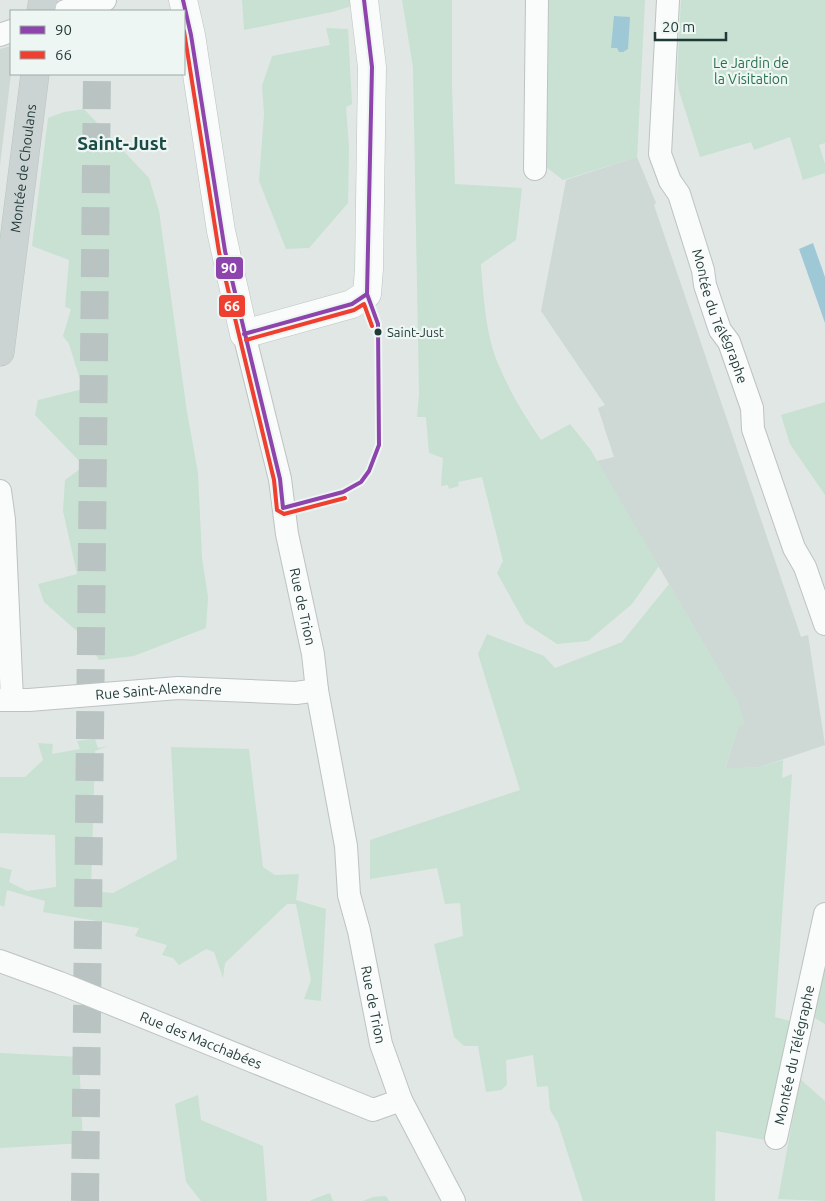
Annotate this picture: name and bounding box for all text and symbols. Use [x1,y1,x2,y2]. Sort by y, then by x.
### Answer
legend [10,10,185,75]
scale bar [655,10,726,42]
text: 20 m [662,18,695,35]
text: 90 [55,21,72,38]
text: 66 [55,46,72,63]
park label: Le Jardin de la Visitation [713,55,789,87]
street label: Montée de Choulans [7,103,39,234]
district label: Saint-Just [77,132,167,154]
street label: Montée du Télégraphe [689,247,751,386]
line badge: 90 [215,256,244,280]
text: 90 [221,260,237,276]
line badge: 66 [218,294,246,318]
text: 66 [224,298,240,314]
place label: Saint-Just [387,325,444,339]
marker: Saint-Just [373,327,383,337]
street label: Rue de Trion [287,566,319,647]
street label: Rue Saint-Alexandre [95,680,222,703]
street label: Rue de Trion [358,964,389,1045]
street label: Montée du Télégraphe [771,984,817,1126]
street label: Rue des Macchabées [138,1008,264,1072]

